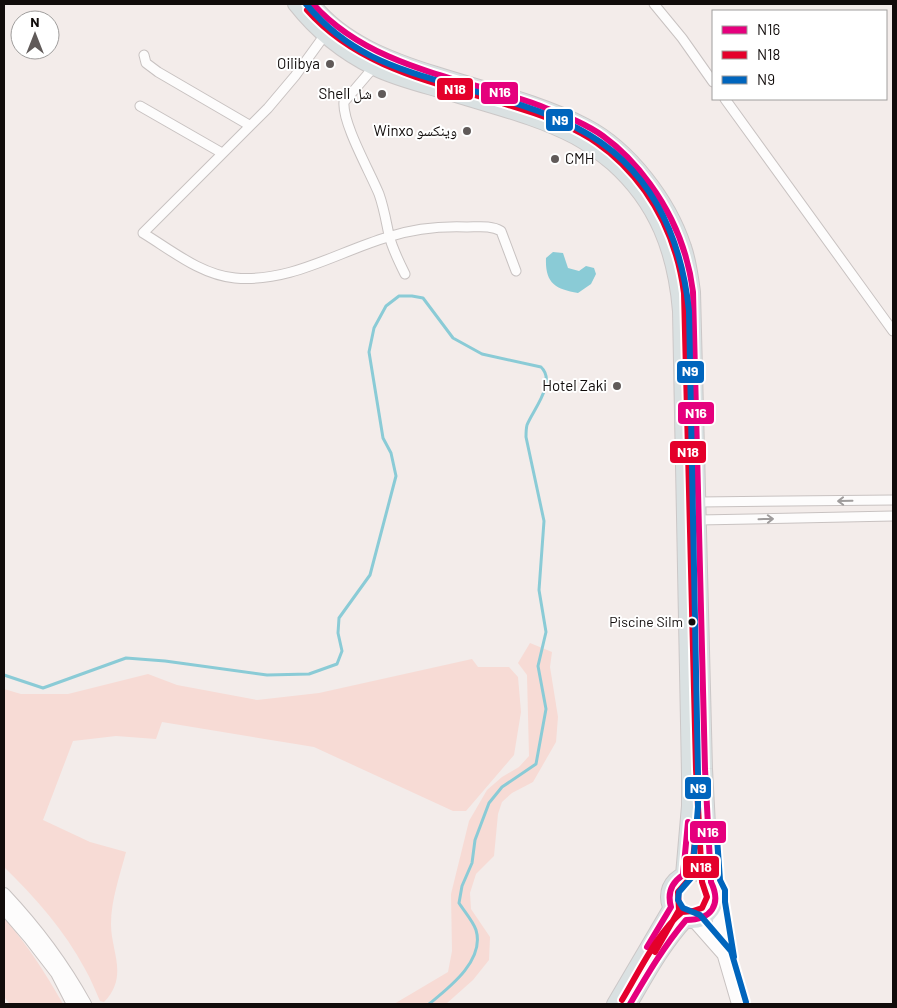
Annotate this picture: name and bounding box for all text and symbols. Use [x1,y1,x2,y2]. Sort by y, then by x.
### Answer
north arrow [10,10,60,60]
legend [712,10,887,100]
text: N [30,13,40,30]
text: N16 [757,20,780,38]
text: N18 [757,45,780,63]
place label: Oilibya [277,54,320,72]
marker: Oilibya [324,58,336,70]
text: N9 [757,70,775,88]
line badge: N18 [436,77,474,101]
text: N18 [444,80,466,97]
line badge: N16 [480,81,519,105]
text: N16 [489,83,511,100]
place label: Shell شل [319,84,372,104]
marker: Shell شل [376,88,388,100]
line badge: N9 [545,108,574,132]
text: N9 [552,111,568,128]
place label: Winxo وينكسو [373,121,457,140]
marker: Winxo وينكسو [461,125,473,137]
place label: CMH [565,149,595,167]
marker: CMH [549,153,561,165]
line badge: N9 [676,360,705,384]
text: N9 [682,362,698,379]
place label: Hotel Zaki [542,376,607,394]
marker: Hotel Zaki [611,380,623,392]
line badge: N16 [677,401,715,425]
text: N16 [685,404,707,421]
line badge: N18 [669,440,707,464]
text: N18 [677,443,699,460]
one-way arrow [837,496,853,506]
one-way arrow [757,514,773,523]
place label: Piscine Silm [609,613,683,630]
marker: Piscine Silm [687,617,697,627]
line badge: N9 [684,776,712,800]
text: N9 [690,779,706,796]
line badge: N16 [689,820,727,844]
text: N16 [697,823,719,840]
line badge: N18 [682,855,720,879]
text: N18 [690,858,712,875]

